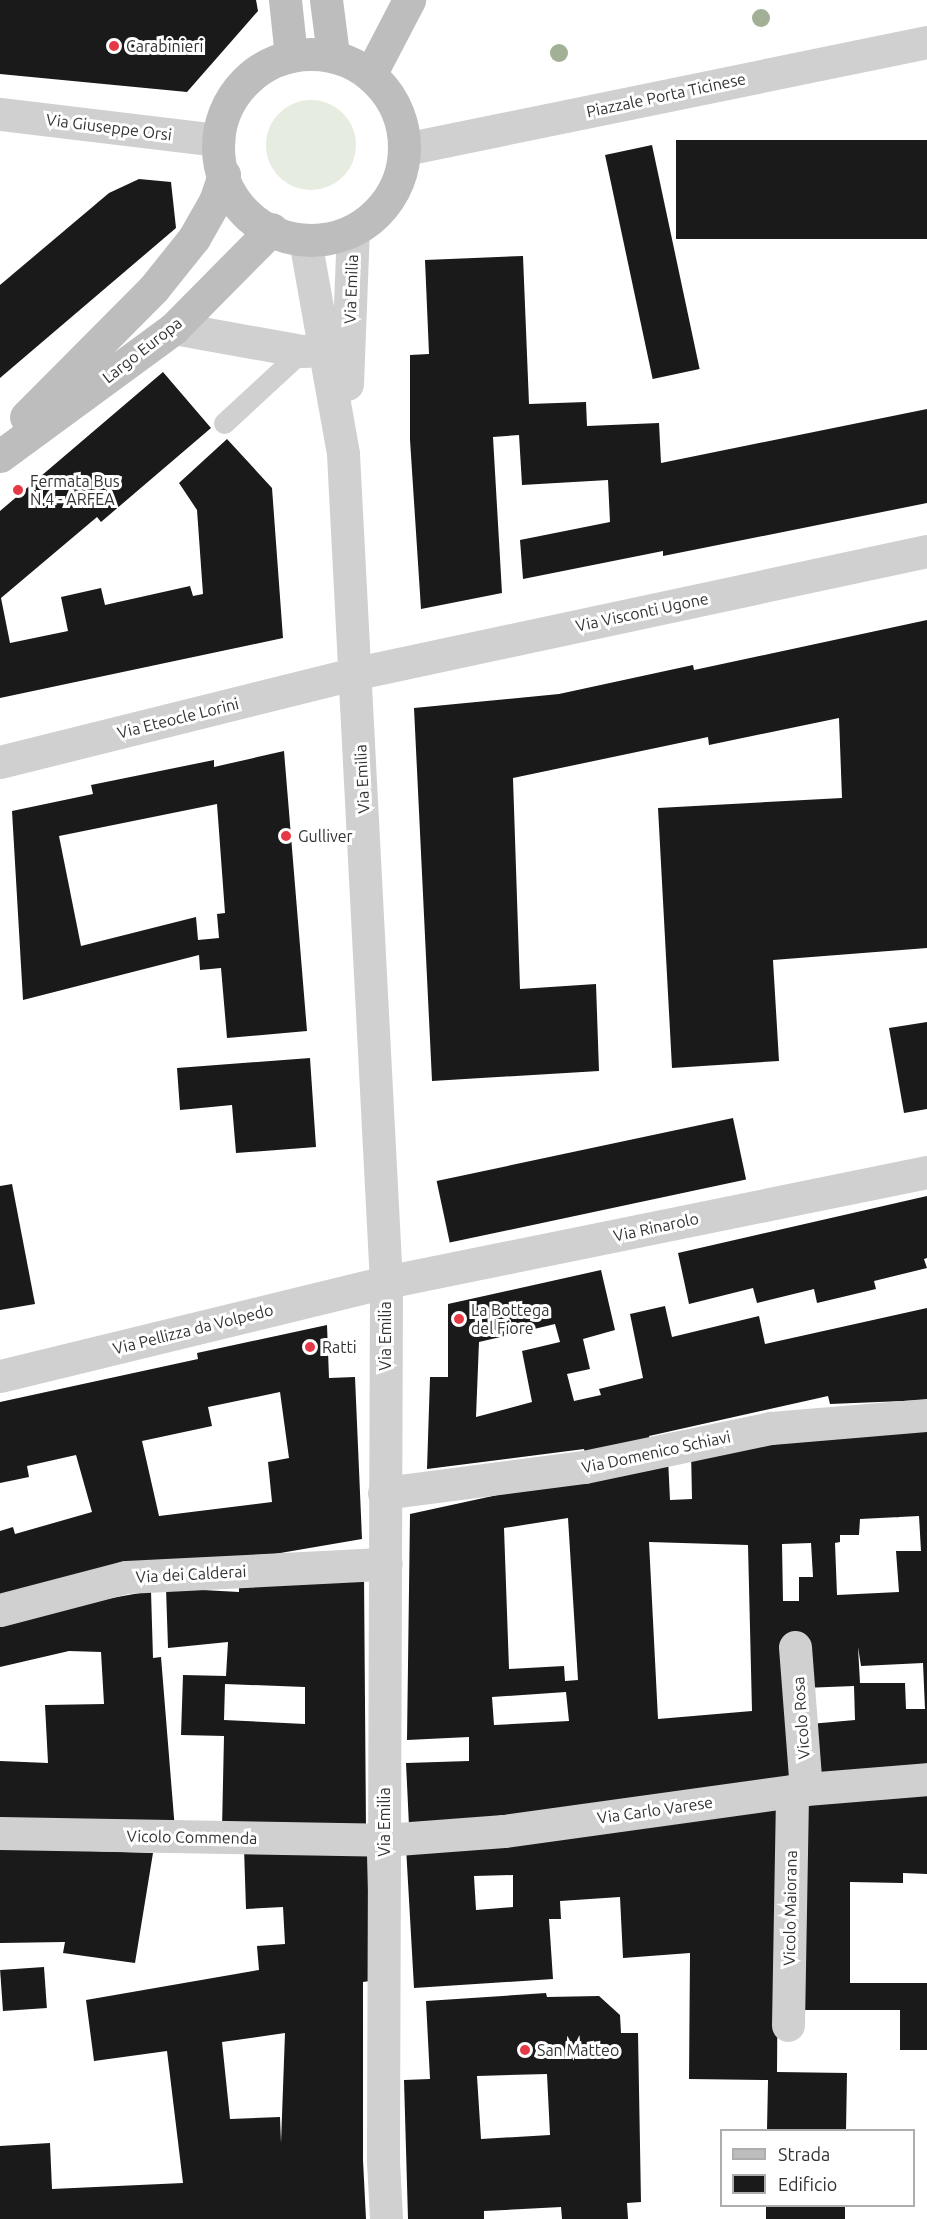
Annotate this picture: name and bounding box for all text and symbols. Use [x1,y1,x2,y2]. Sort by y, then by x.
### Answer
place label: Carabinieri [126,36,203,56]
marker: Carabinieri [107,39,121,53]
street label: Piazzale Porta Ticinese [585,69,747,121]
street label: Via Giuseppe Orsi [45,110,173,144]
street label: Via Emilia [340,254,362,324]
street label: Largo Europa [98,313,186,387]
place label: Fermata Bus N.4 - ARFEA [30,471,120,509]
marker: Fermata Bus N.4 - ARFEA [11,483,25,497]
street label: Via Visconti Ugone [574,589,710,635]
street label: Via Eteocle Lorini [115,694,241,742]
street label: Via Emilia [351,744,373,814]
place label: Gulliver [298,826,353,846]
marker: Gulliver [279,829,293,843]
street label: Via Rinarolo [612,1209,700,1245]
street label: Via Pellizza da Volpedo [111,1300,275,1358]
place label: La Bottega del Fiore [471,1300,549,1338]
street label: Via Emilia [375,1301,395,1371]
marker: La Bottega del Fiore [452,1312,466,1326]
place label: Ratti [322,1337,357,1357]
marker: Ratti [303,1340,317,1354]
street label: Via Domenico Schiavi [580,1427,732,1477]
street label: Via dei Calderai [135,1562,247,1586]
street label: Vicolo Rosa [789,1676,813,1760]
street label: Via Emilia [374,1787,394,1857]
street label: Via Carlo Varese [596,1792,714,1828]
street label: Vicolo Commenda [126,1826,258,1848]
street label: Vicolo Maiorana [779,1850,801,1966]
place label: San Matteo [537,2040,619,2060]
marker: San Matteo [518,2043,532,2057]
legend [720,2129,915,2207]
text: Strada [778,2144,830,2164]
text: Edificio [778,2174,837,2194]

